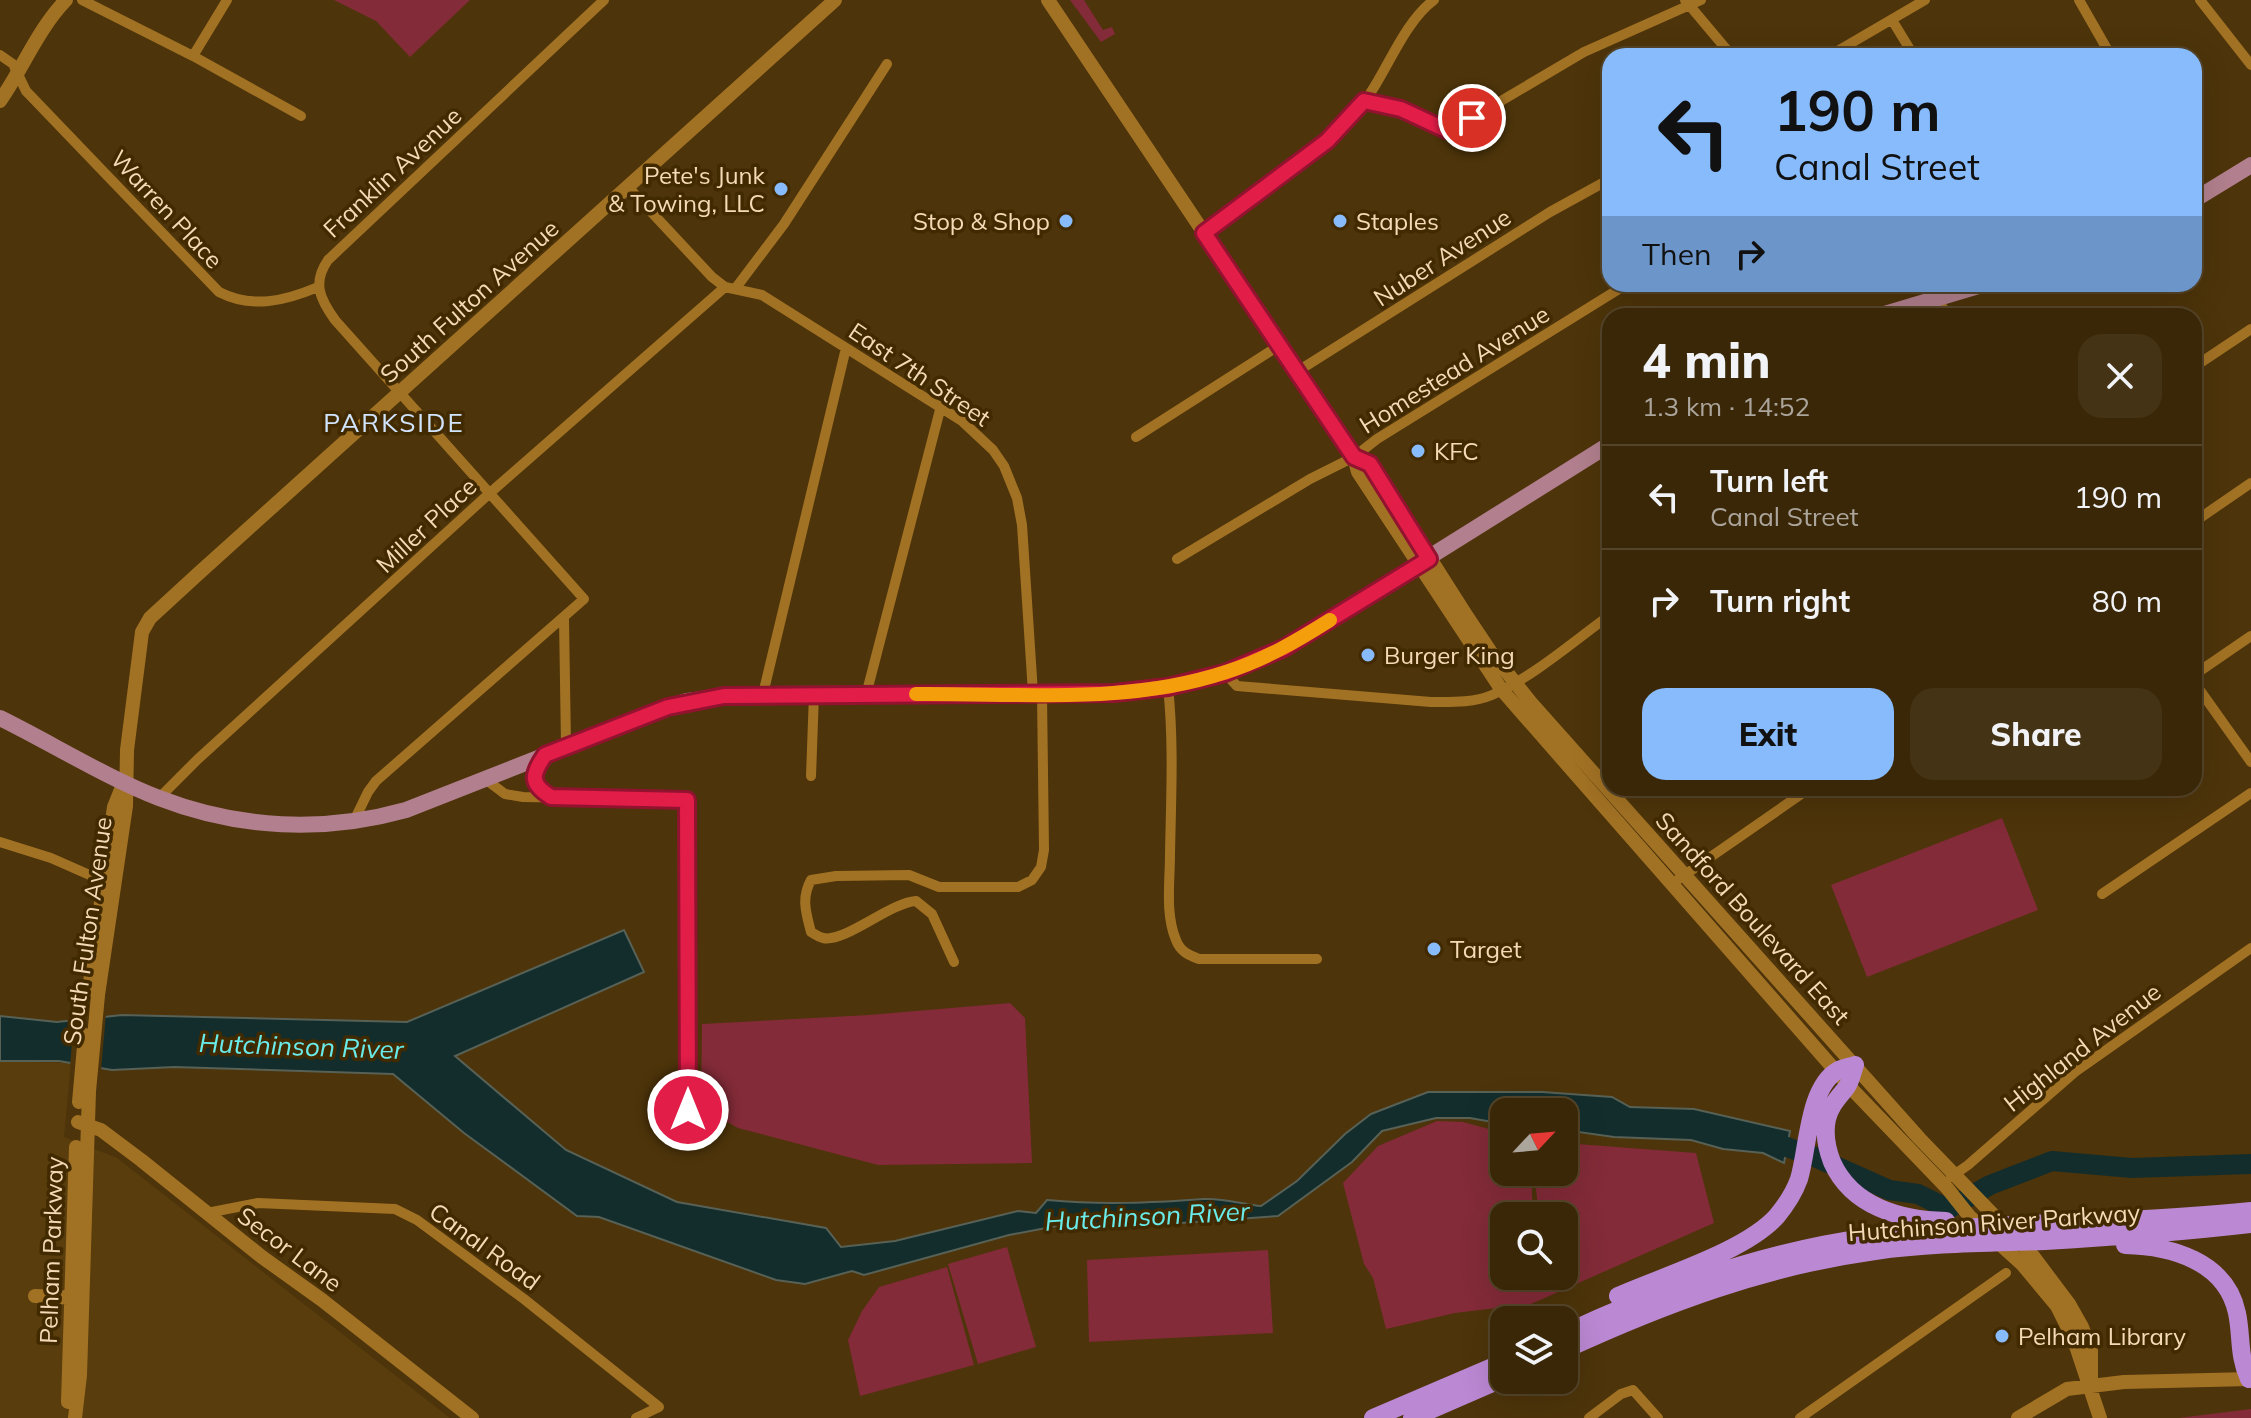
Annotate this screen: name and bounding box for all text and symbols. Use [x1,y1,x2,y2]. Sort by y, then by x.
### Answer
text: 190 m [1774,75,1941,145]
icon: left [1642,80,1746,184]
pin [1438,84,1506,152]
icon: arrive [1450,96,1494,140]
street label: Franklin Avenue [317,100,467,244]
street label: Warren Place [105,144,229,274]
text: Canal Street [1774,144,1980,189]
place label: Pete's Junk & Towing, LLC [608,160,766,218]
marker: Pete's Junk & Towing, LLC [772,180,790,198]
street label: Nuber Avenue [1368,201,1516,313]
place label: Stop & Shop [913,206,1050,236]
place label: Staples [1356,206,1439,236]
marker: Stop & Shop [1057,212,1075,230]
marker: Staples [1331,212,1349,230]
street label: South Fulton Avenue [374,213,564,389]
icon: right [1728,232,1772,276]
text: Then [1642,235,1712,273]
street label: Homestead Avenue [1354,299,1554,439]
street label: East 7th Street [844,316,996,432]
text: 4 min [1642,330,1771,390]
button: close [2078,334,2162,418]
text: 1.3 km · 14:52 [1642,390,1810,423]
district label: PARKSIDE [323,406,465,439]
place label: KFC [1434,436,1479,466]
marker: KFC [1409,442,1427,460]
text: Turn left [1710,462,1828,500]
street label: Miller Place [370,471,482,579]
icon: left [1642,475,1686,519]
text: 190 m [2074,478,2162,516]
text: Canal Street [1710,500,1859,533]
icon: right [1642,579,1686,623]
text: Turn right [1710,582,1850,620]
text: 80 m [2092,582,2162,620]
place label: Burger King [1384,640,1515,670]
marker: Burger King [1359,646,1377,664]
button: Exit [1642,688,1894,780]
button: Share [1910,688,2162,780]
street label: Sandford Boulevard East [1650,806,1856,1030]
street label: South Fulton Avenue [56,815,118,1047]
place label: Target [1450,934,1522,964]
marker: Target [1425,940,1443,958]
street label: Highland Avenue [1997,976,2167,1118]
water label: Hutchinson River [198,1026,405,1066]
position arrow [646,1068,730,1152]
north arrow [1490,1098,1578,1186]
map controls [1490,1098,1578,1394]
street label: Pelham Parkway [33,1156,69,1344]
water label: Hutchinson River [1044,1194,1252,1238]
street label: Canal Road [424,1196,546,1296]
street label: Hutchinson River Parkway [1847,1197,2141,1247]
street label: Secor Lane [232,1200,348,1298]
button: search [1490,1202,1578,1290]
button: layers [1490,1306,1578,1394]
place label: Pelham Library [2018,1321,2186,1351]
marker: Pelham Library [1993,1327,2011,1345]

